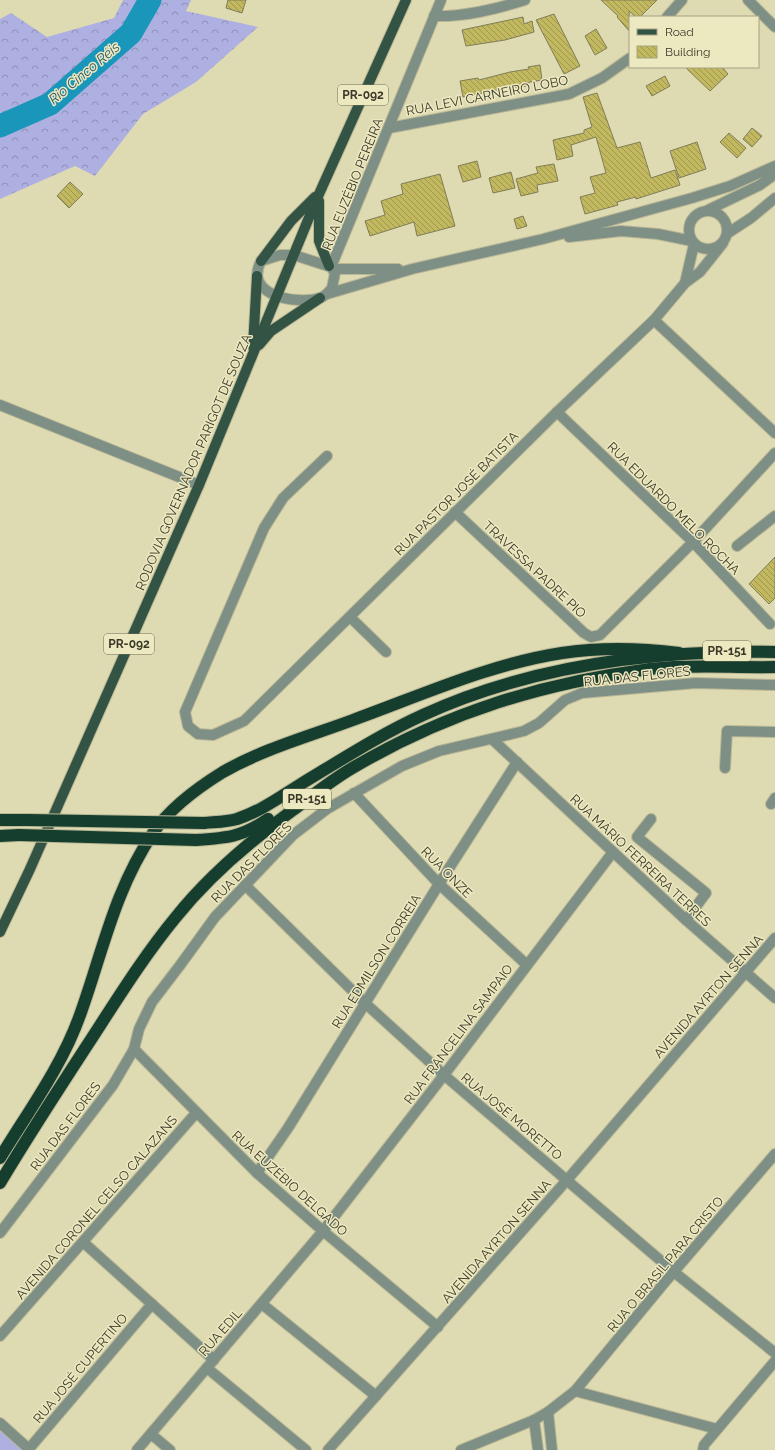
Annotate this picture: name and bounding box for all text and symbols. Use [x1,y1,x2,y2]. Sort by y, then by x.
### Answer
legend [629,16,759,68]
text: Road [665,25,694,39]
water label: Rio Cinco Réis [45,38,123,107]
text: Building [665,45,711,59]
street label: RUA LEVI CARNEIRO LOBO [405,72,570,119]
road number: PR-092 [338,85,388,105]
street label: RUA EUZÉBIO PEREIRA [319,116,386,252]
street label: RODOVIA GOVERNADOR PARIGOT DE SOUZA [132,332,255,593]
street label: RUA PASTOR JOSÉ BATISTA [391,428,521,558]
street label: RUA EDUARDO MELO ROCHA [604,439,743,578]
street label: TRAVESSA PADRE PIO [480,518,589,621]
road number: PR-092 [104,634,154,654]
road number: PR-151 [703,641,751,661]
street label: RUA DAS FLORES [583,663,691,690]
road number: PR-151 [283,789,331,809]
street label: RUA MÁRIO FERREIRA TERRES [567,791,714,930]
street label: RUA DAS FLORES [208,819,295,906]
street label: RUA ONZE [418,844,475,901]
street label: RUA EDMILSON CORREIA [329,891,424,1031]
street label: AVENIDA AYRTON SENNA [651,932,766,1061]
street label: RUA FRANCELINA SAMPAIO [401,961,516,1107]
street label: RUA JOSÉ MORETTO [458,1070,565,1163]
street label: RUA DAS FLORES [27,1079,104,1174]
street label: AVENIDA CORONEL CELSO CALAZANS [13,1112,180,1302]
street label: RUA EUZÉBIO DELGADO [229,1128,351,1239]
street label: AVENIDA AYRTON SENNA [439,1177,554,1306]
street label: RUA O BRASIL PARA CRISTO [604,1193,727,1335]
street label: RUA EDIL [196,1305,245,1359]
street label: RUA JOSÉ CUPERTINO [30,1310,131,1426]

